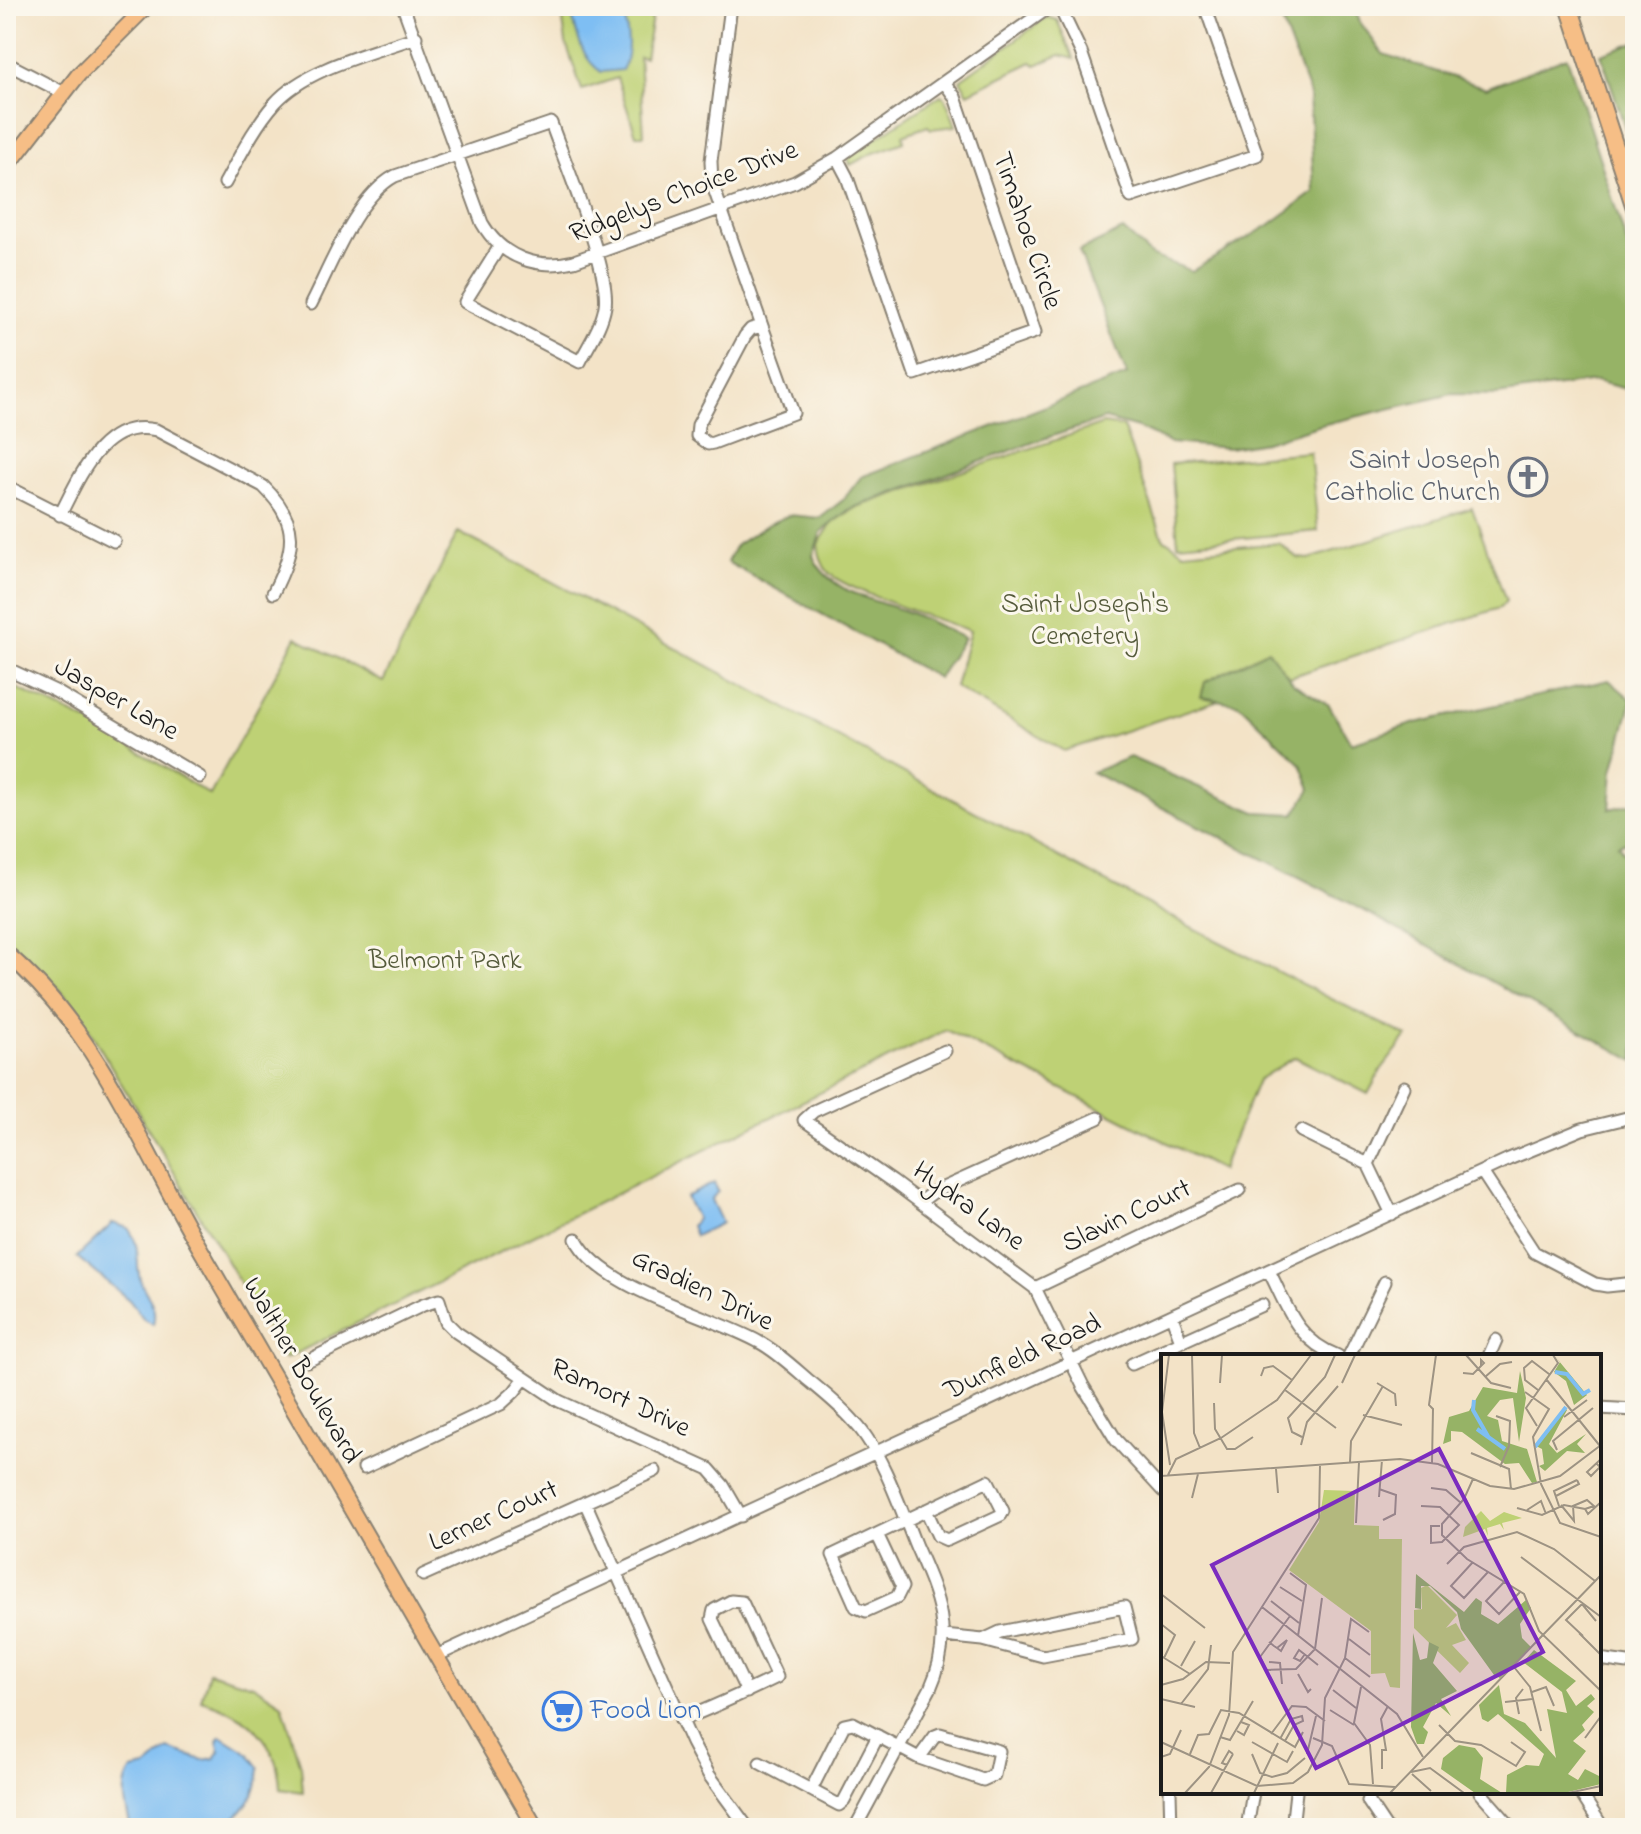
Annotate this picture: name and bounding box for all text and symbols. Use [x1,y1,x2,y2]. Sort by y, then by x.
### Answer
street label: Ridgelys Choice Drive [564,130,805,255]
street label: Timahoe Circle [980,147,1072,316]
place label: Saint Joseph Catholic Church [1325,441,1500,514]
church icon: Saint Joseph Catholic Church [1507,456,1549,498]
park label: Saint Joseph's Cemetery [1001,585,1169,658]
street label: Jasper Lane [46,648,187,753]
park label: Belmont Park [367,941,522,982]
street label: Hydra Lane [903,1152,1033,1262]
street label: Slavin Court [1056,1169,1198,1265]
street label: Gradien Drive [624,1239,781,1343]
street label: Walther Boulevard [231,1270,371,1472]
street label: Dunfield Road [937,1304,1109,1413]
street label: Ramort Drive [543,1349,697,1450]
inset map [1161,1354,1601,1794]
street label: Lerner Court [423,1470,565,1564]
supermarket icon: Food Lion [541,1690,583,1732]
place label: Food Lion [589,1691,701,1732]

